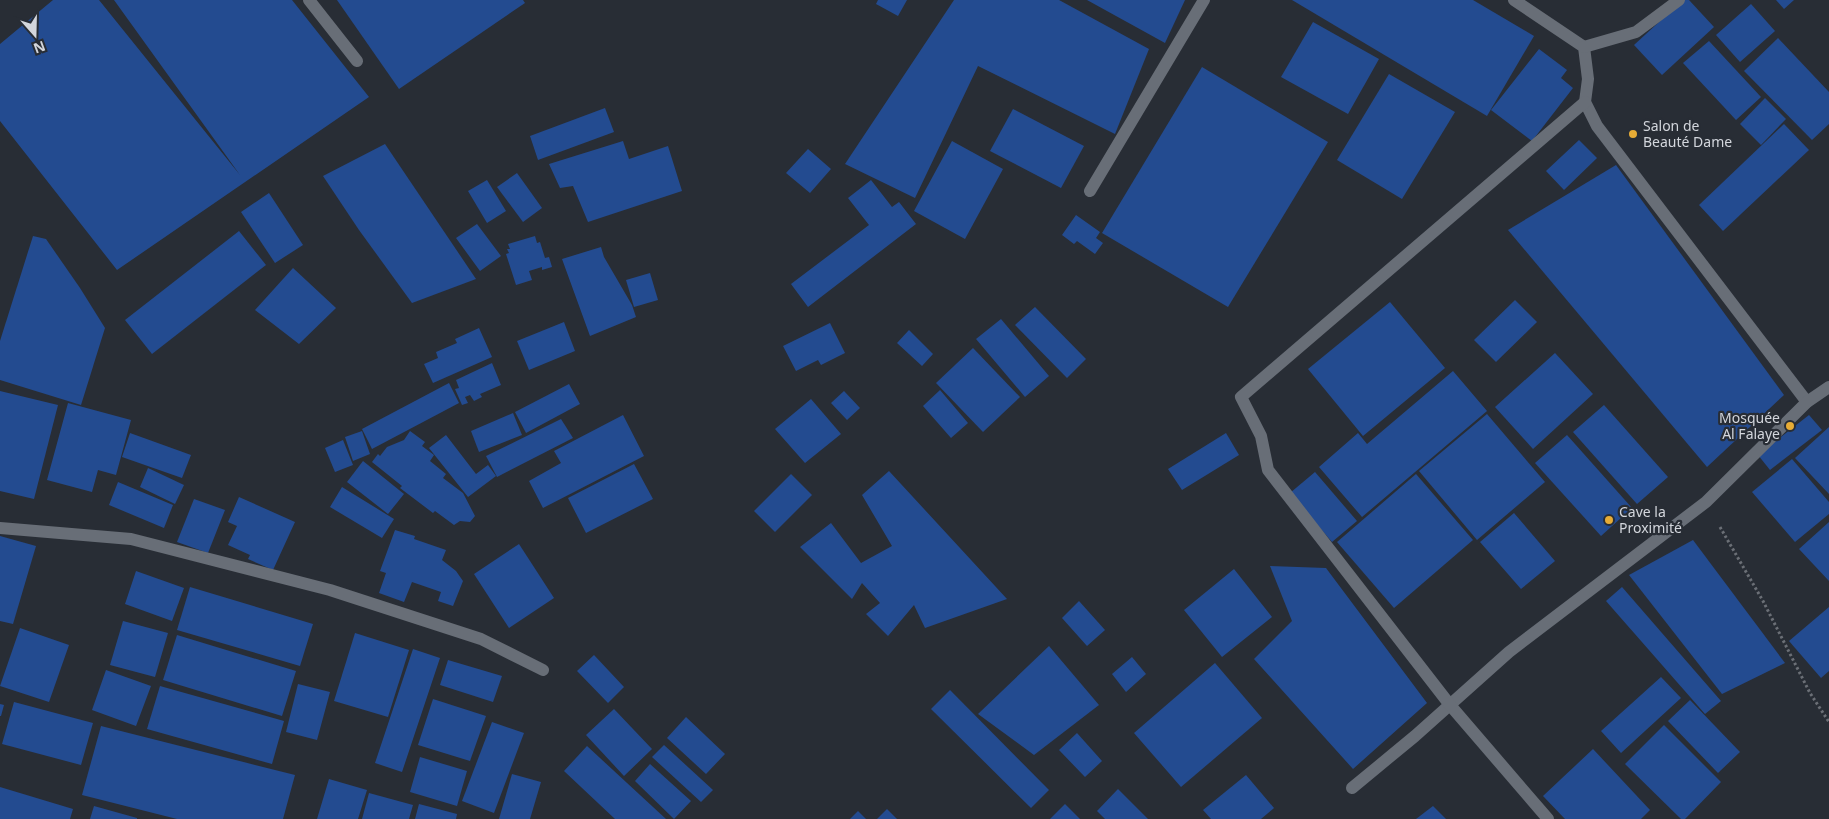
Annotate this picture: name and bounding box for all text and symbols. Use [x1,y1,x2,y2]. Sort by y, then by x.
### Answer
north arrow [10,10,60,60]
text: N [31,37,48,59]
place label: Salon de Beauté Dame [1643,116,1732,151]
marker: Salon de Beauté Dame [1627,128,1639,140]
place label: Mosquée Al Falaye [1719,408,1780,443]
marker: Mosquée Al Falaye [1784,420,1796,432]
place label: Cave la Proximité [1619,502,1682,537]
marker: Cave la Proximité [1603,514,1615,526]

